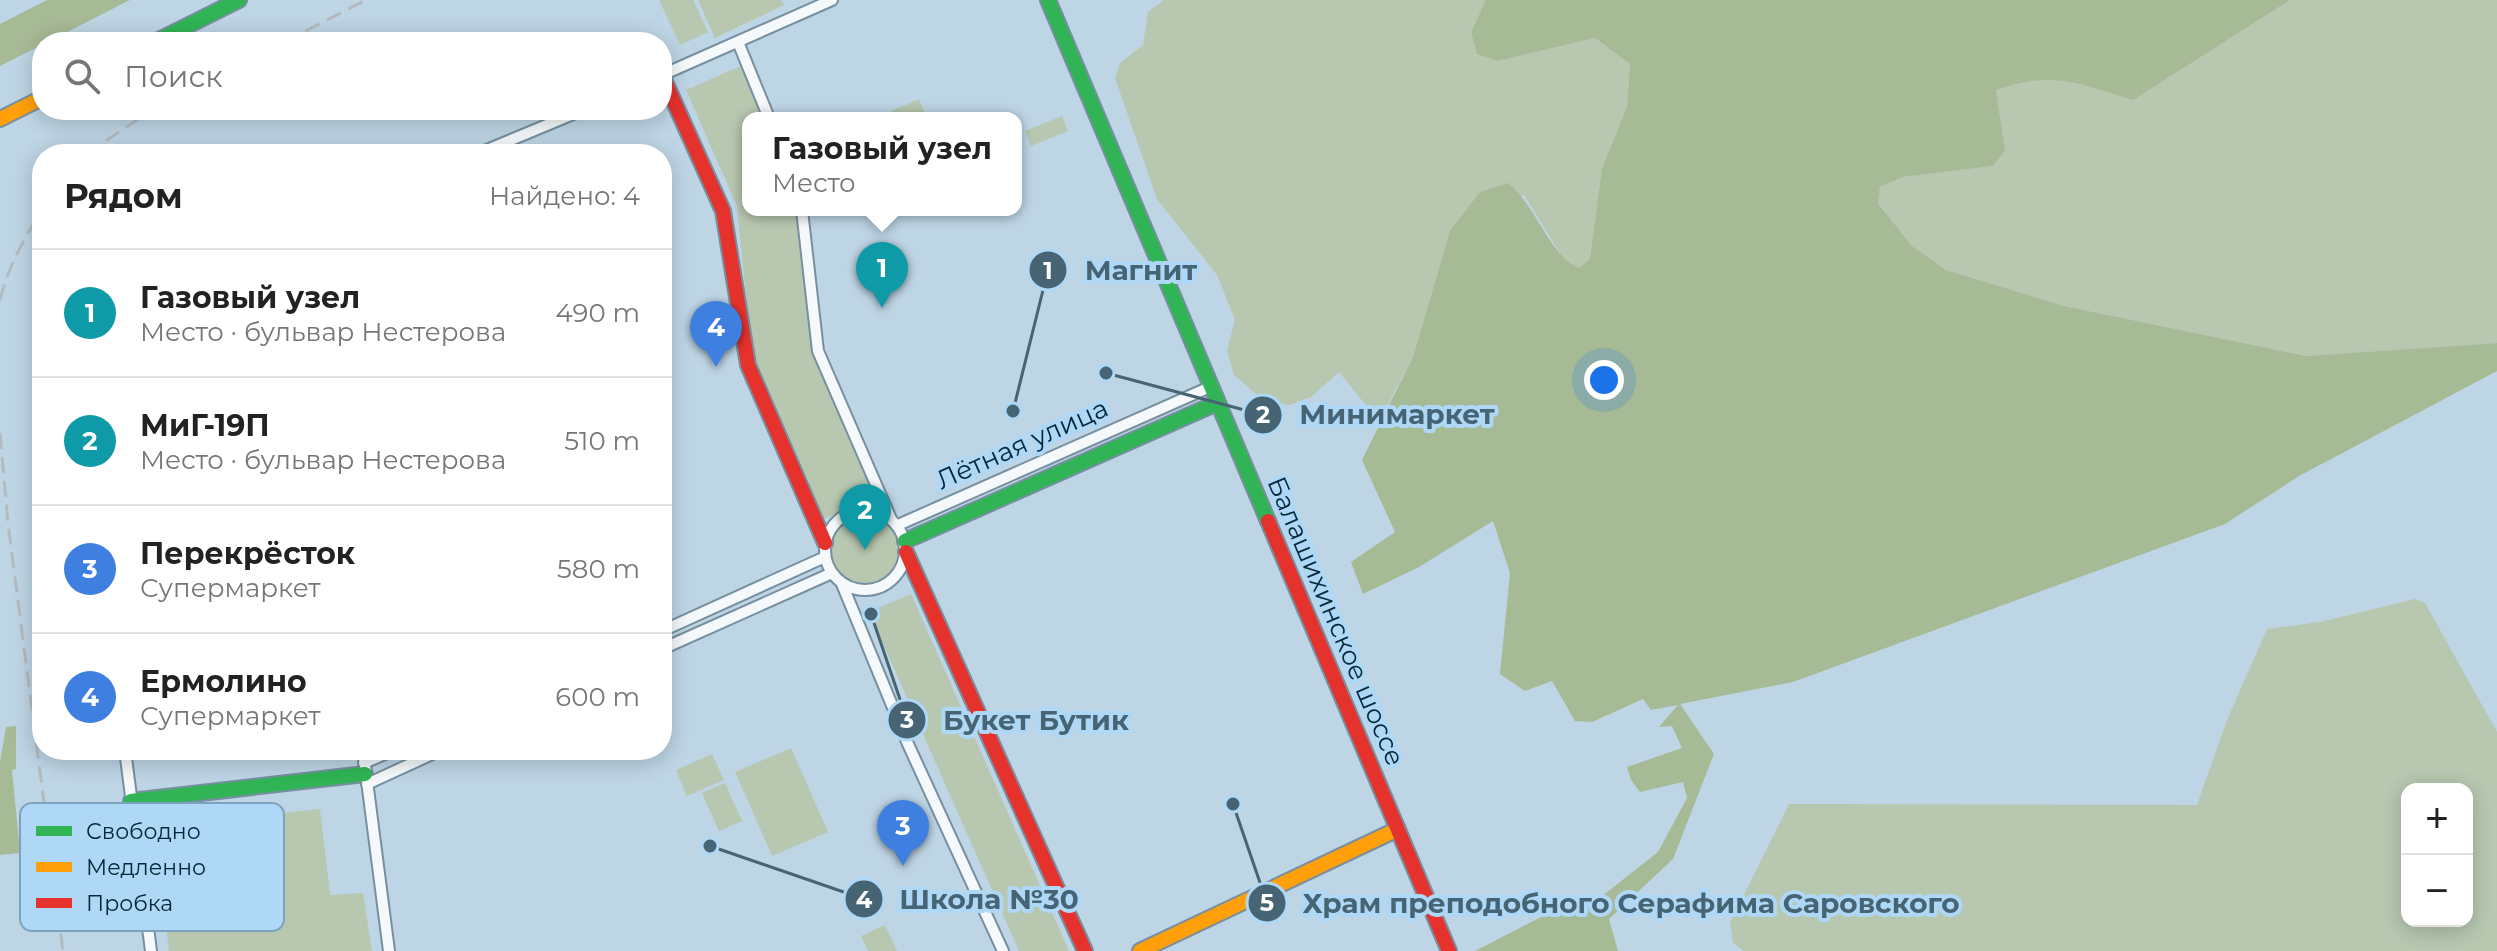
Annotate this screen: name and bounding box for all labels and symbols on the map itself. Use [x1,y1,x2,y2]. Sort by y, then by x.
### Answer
pin: 1 [856,242,908,308]
callout: Магнит [1028,244,1213,296]
text: Магнит [1085,253,1197,287]
text: 1 [1043,256,1053,285]
pin: 4 [690,301,742,367]
your location [1584,360,1624,400]
callout: Минимаркет [1243,389,1510,441]
street label: Лётная улица [931,392,1113,496]
text: Минимаркет [1299,397,1495,431]
text: 2 [1256,400,1270,429]
street label: Балашихинское шоссе [1261,472,1411,770]
pin: 2 [839,484,891,550]
callout: Букет Бутик [887,694,1145,746]
text: Букет Бутик [943,703,1129,737]
text: 3 [899,705,914,734]
pin: 3 [877,800,929,866]
legend [20,803,284,931]
text: Свободно [86,818,201,845]
text: Медленно [86,854,206,881]
callout: Школа №30 [844,873,1095,925]
callout: Храм преподобного Серафима Саровского [1247,877,1976,929]
text: Школа №30 [899,882,1079,916]
text: 4 [856,885,873,914]
text: Храм преподобного Серафима Саровского [1302,886,1960,920]
text: 5 [1260,888,1274,917]
text: Пробка [86,890,173,917]

